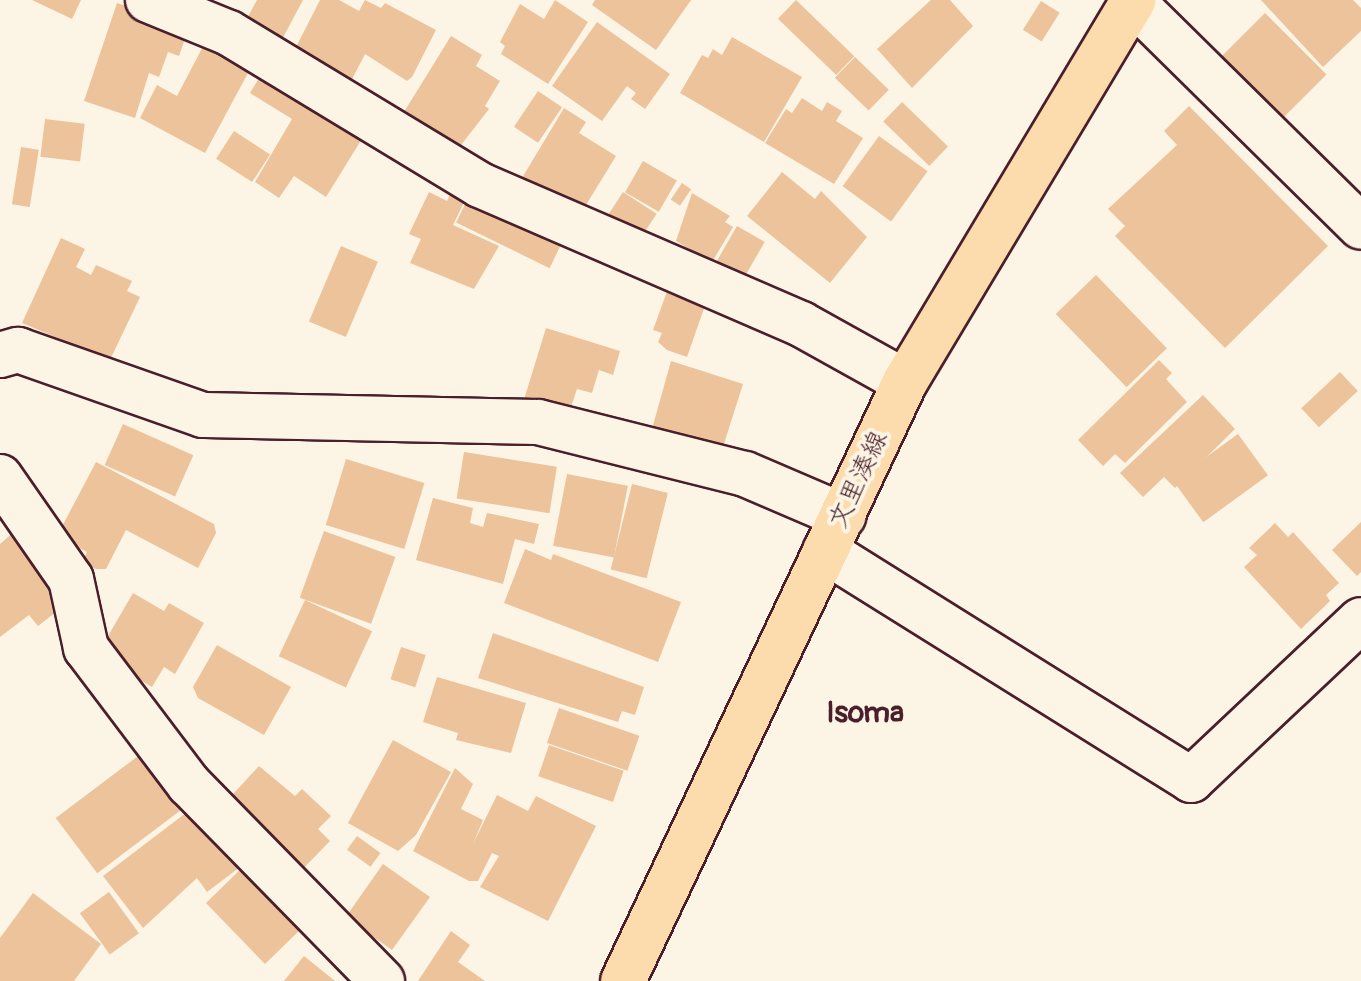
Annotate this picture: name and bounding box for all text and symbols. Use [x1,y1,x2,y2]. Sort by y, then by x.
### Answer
street label: 文里湊線 [823,426,895,534]
district label: Isoma [826,695,904,731]

